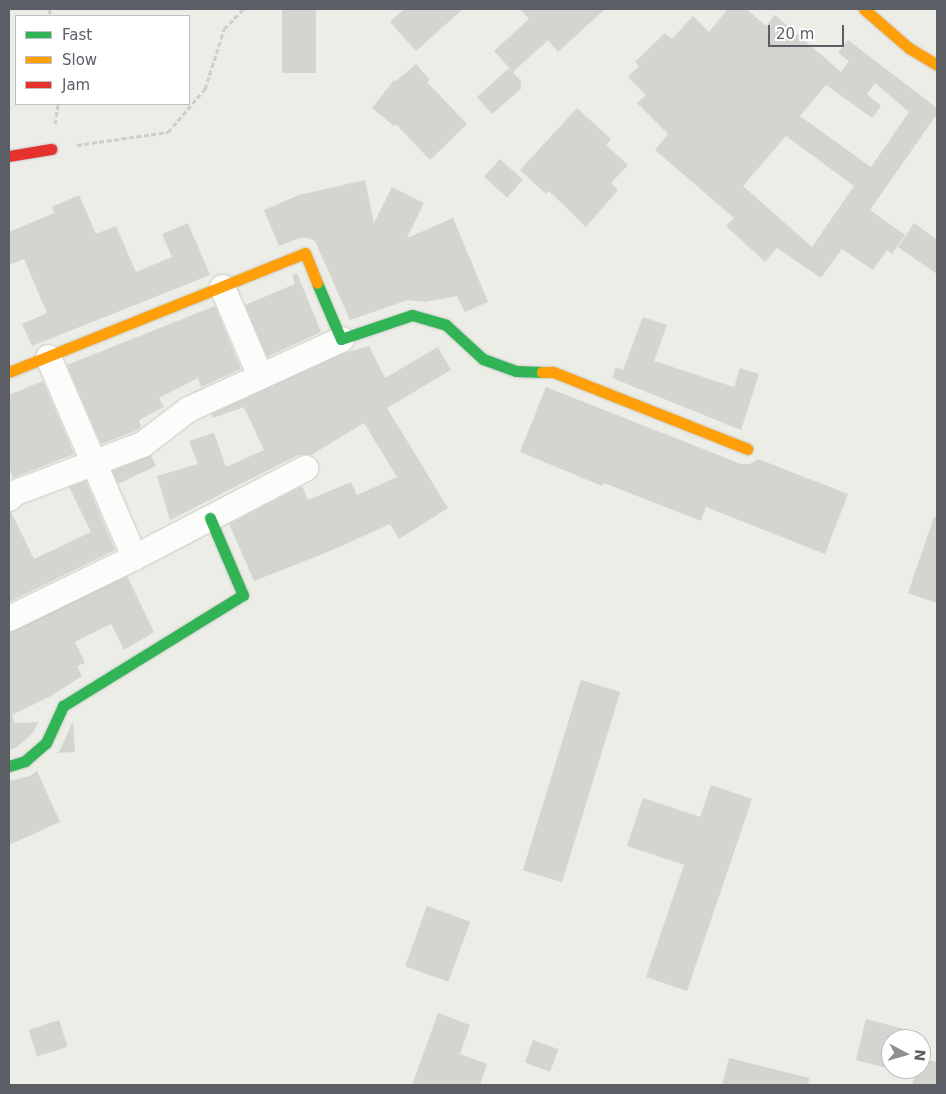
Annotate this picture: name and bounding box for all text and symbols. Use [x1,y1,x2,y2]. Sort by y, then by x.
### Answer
legend [15,15,190,105]
scale bar [771,15,847,47]
text: 20 m [776,25,814,43]
text: Fast [62,26,92,44]
text: Slow [62,51,97,69]
text: Jam [62,76,90,94]
north arrow [881,1029,931,1079]
text: N [911,1049,928,1062]

